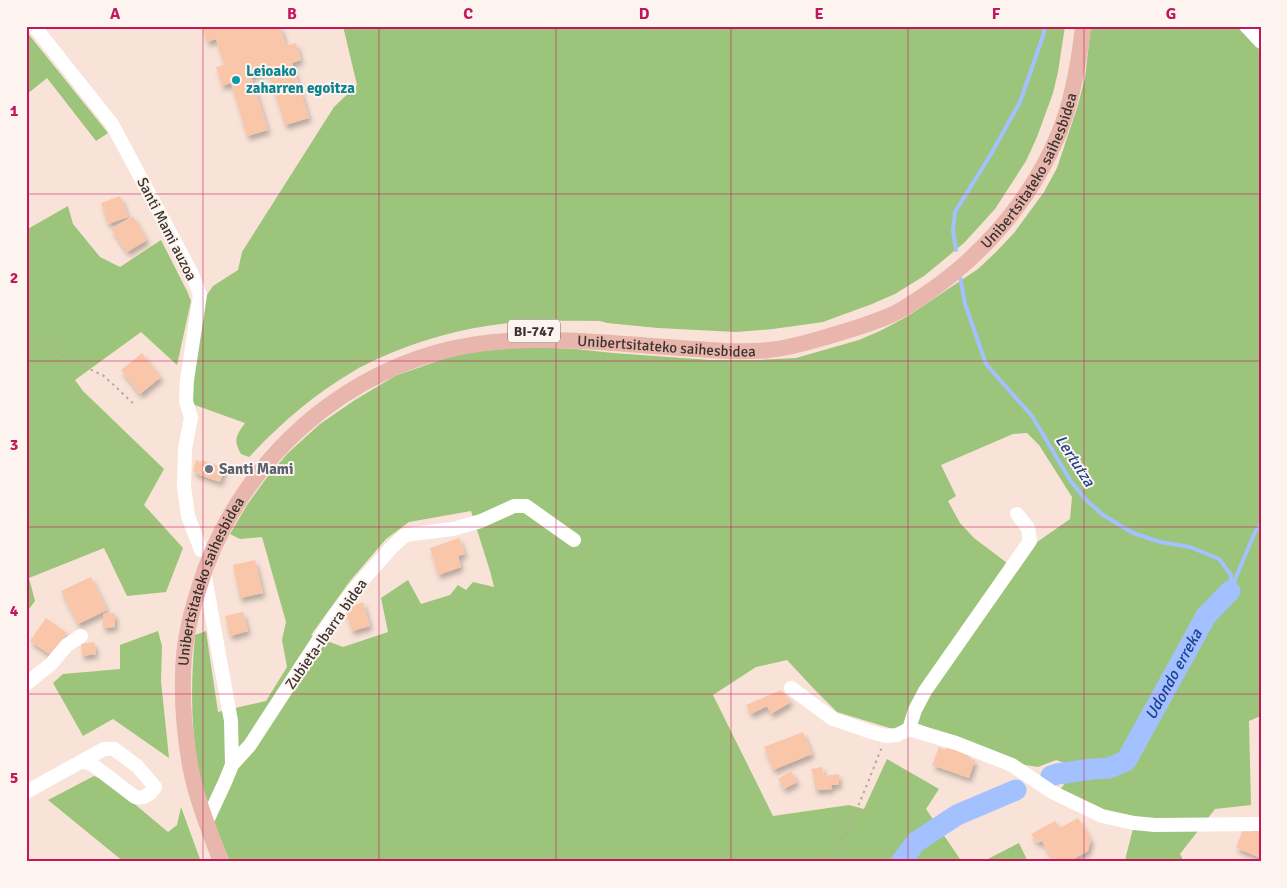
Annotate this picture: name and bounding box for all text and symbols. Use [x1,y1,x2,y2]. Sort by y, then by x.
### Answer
text: A [110,4,121,24]
text: B [287,4,297,24]
text: C [463,4,473,24]
text: D [639,4,650,24]
text: E [814,4,824,24]
text: F [992,4,1001,24]
text: G [1166,4,1176,24]
place label: Leioako zaharren egoitza [246,62,355,97]
marker: Leioako zaharren egoitza [230,74,242,86]
street label: Unibertsitateko saihesbidea [977,91,1081,252]
text: 1 [10,101,19,121]
street label: Santi Mami auzoa [133,174,201,284]
text: 2 [10,268,18,288]
road number: BI-747 [508,320,560,342]
street label: Unibertsitateko saihesbidea [577,332,756,361]
water label: Lertutza [1051,431,1100,491]
text: 3 [10,435,18,455]
place label: Santi Mami [219,460,293,478]
marker: Santi Mami [203,463,215,475]
street label: Unibertsitateko saihesbidea [174,494,248,666]
street label: Zubieta-Ibarra bidea [281,575,371,693]
text: 4 [10,601,19,621]
water label: Udondo erreka [1141,625,1207,723]
text: 5 [10,768,18,788]

